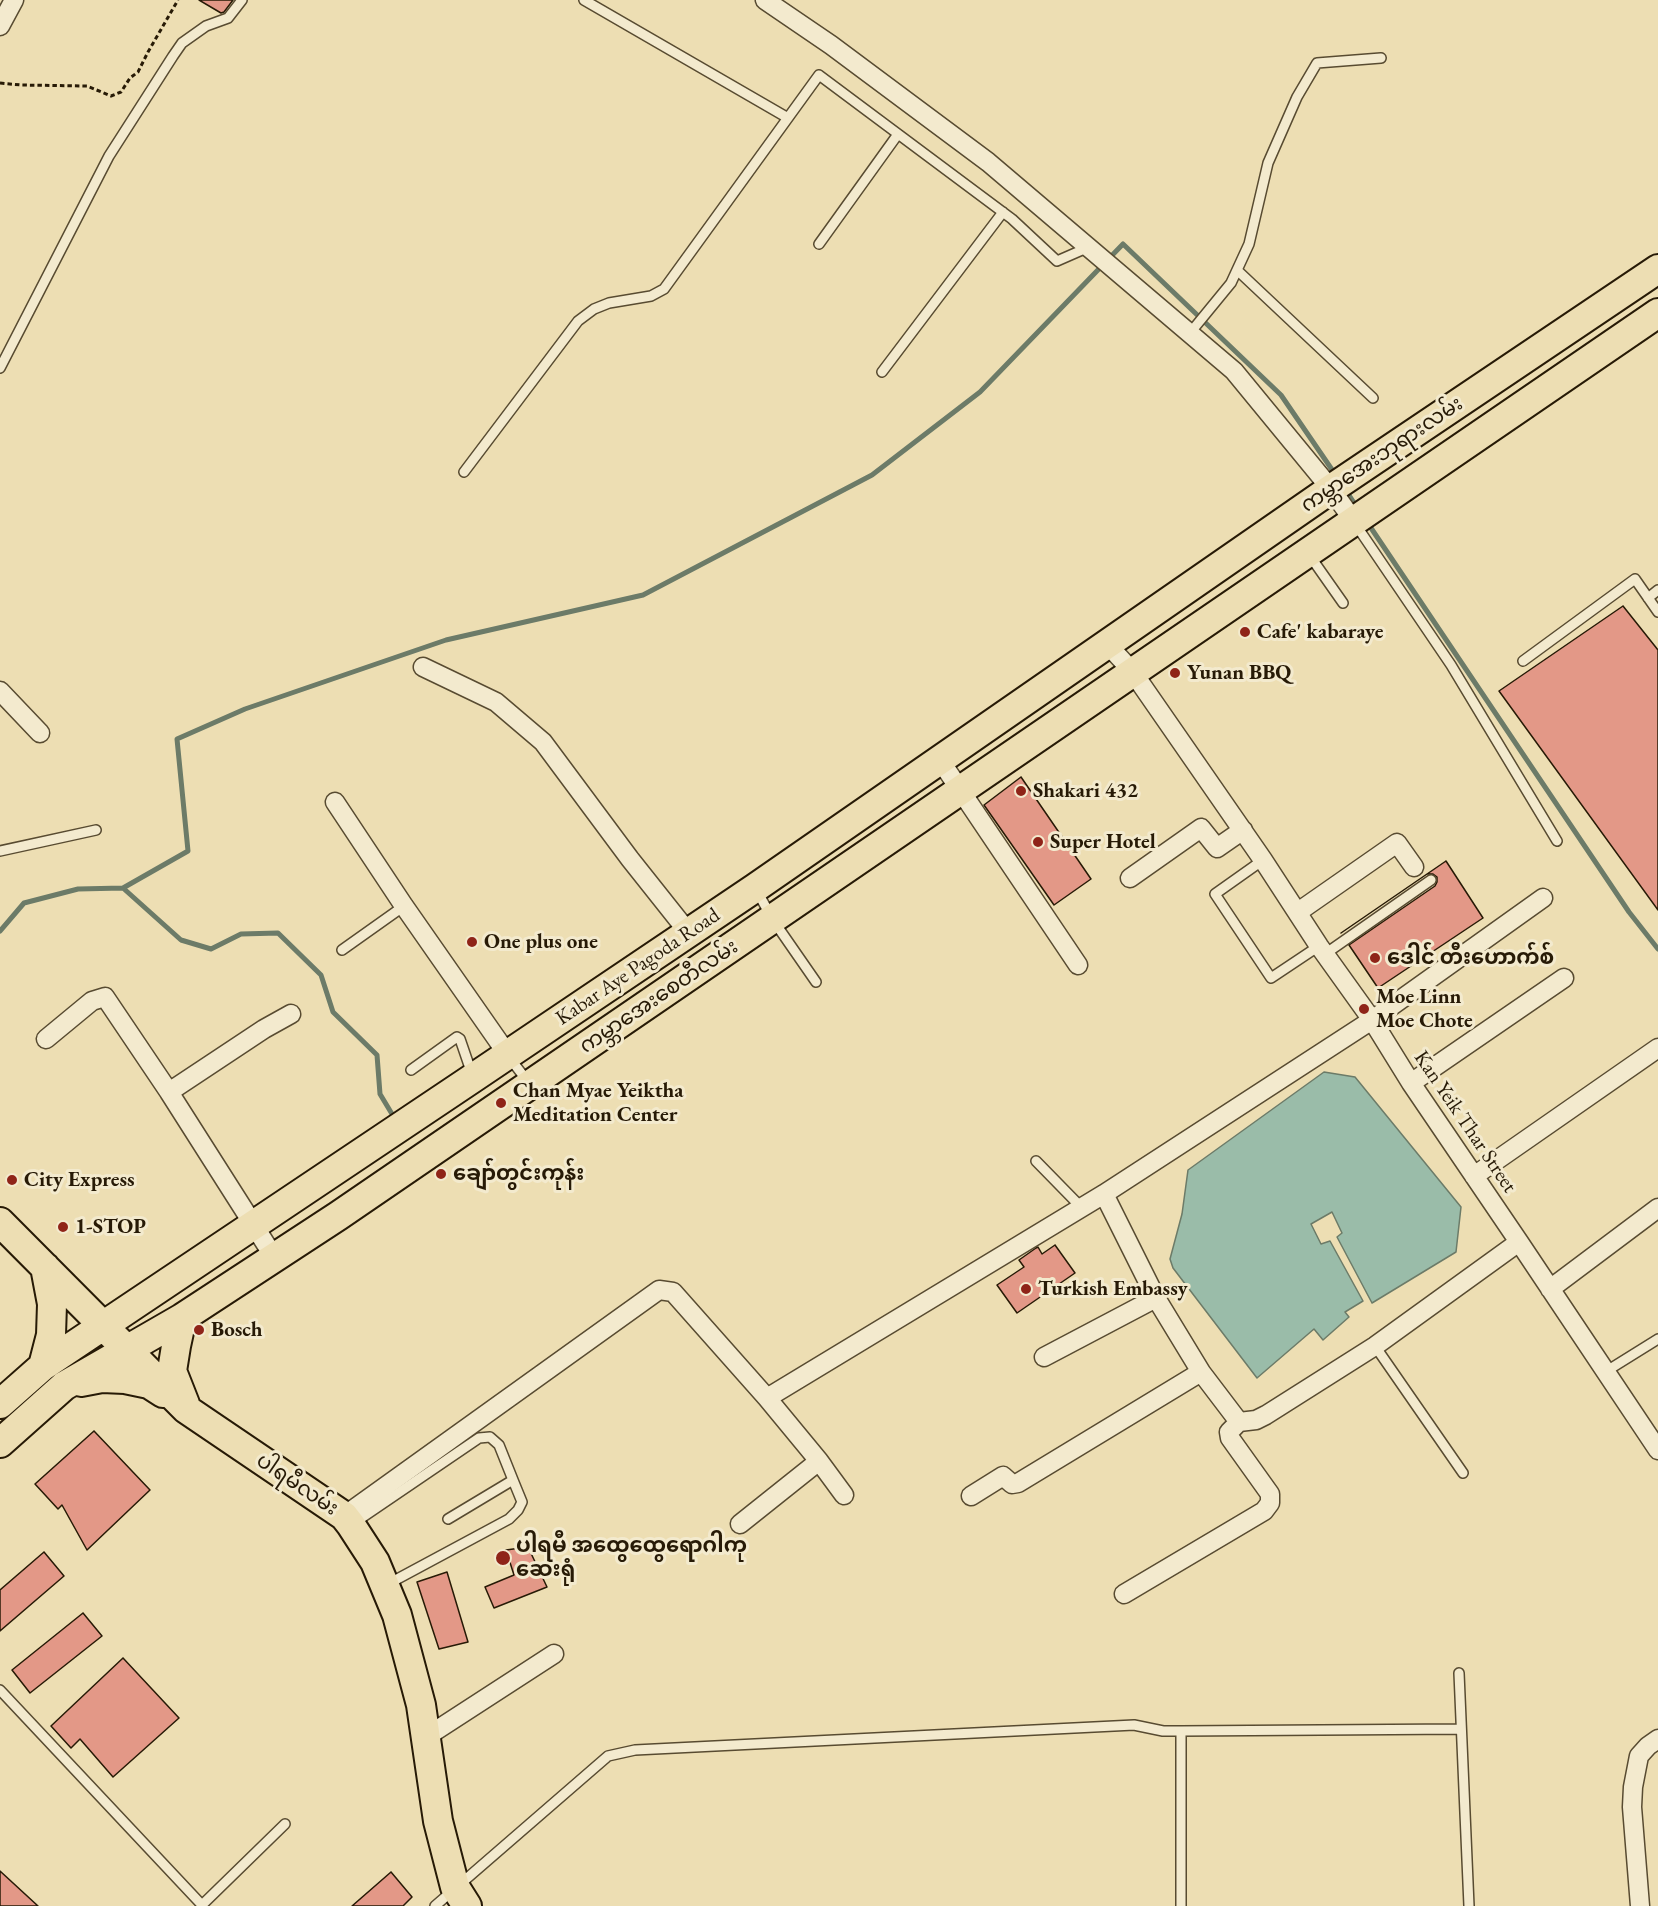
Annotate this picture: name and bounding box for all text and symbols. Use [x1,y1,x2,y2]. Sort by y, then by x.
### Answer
street label: ကမ္ဘာအေးဘုရားလမ်း [1296,391,1468,519]
place label: Cafe' kabaraye [1257,619,1384,645]
marker: Cafe' kabaraye [1238,625,1252,639]
place label: Yunan BBQ [1187,660,1291,686]
marker: Yunan BBQ [1168,666,1182,680]
place label: Shakari 432 [1033,778,1138,804]
marker: Shakari 432 [1014,784,1028,798]
place label: Super Hotel [1050,829,1156,855]
marker: Super Hotel [1031,835,1045,849]
street label: Kabar Aye Pagoda Road [551,903,725,1031]
place label: One plus one [484,929,598,955]
marker: One plus one [465,935,479,949]
street label: ကမ္ဘာအေးစေတီလမ်း [575,935,743,1059]
place label: ဒေါင် တီးဟောက်စ် [1387,945,1554,971]
marker: ဒေါင် တီးဟောက်စ် [1368,951,1382,965]
place label: Moe Linn Moe Chote [1376,984,1473,1034]
marker: Moe Linn Moe Chote [1357,1002,1371,1016]
street label: Kan Yeik Thar Street [1408,1046,1522,1198]
place label: Chan Myae Yeiktha Meditation Center [513,1078,684,1128]
marker: Chan Myae Yeiktha Meditation Center [494,1096,508,1110]
place label: ချော်တွင်းကုန်း [453,1161,584,1187]
place label: City Express [24,1167,135,1193]
marker: ချော်တွင်းကုန်း [434,1167,448,1181]
marker: City Express [5,1173,19,1187]
place label: 1-STOP [75,1214,146,1240]
marker: 1-STOP [56,1220,70,1234]
place label: Turkish Embassy [1038,1276,1188,1302]
marker: Turkish Embassy [1019,1282,1033,1296]
place label: Bosch [211,1317,262,1343]
marker: Bosch [192,1323,206,1337]
street label: ပါရမီလမ်း [251,1448,343,1522]
place label: ပါရမီ အထွေထွေရောဂါကု ဆေးရုံ [516,1533,747,1583]
marker: ပါရမီ အထွေထွေရောဂါကု ဆေးရုံ [494,1549,512,1567]

